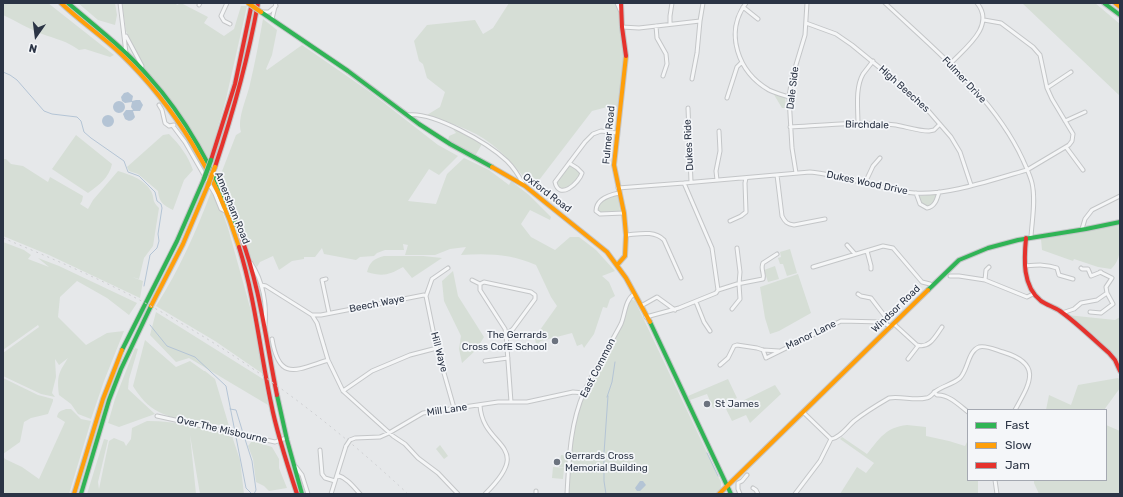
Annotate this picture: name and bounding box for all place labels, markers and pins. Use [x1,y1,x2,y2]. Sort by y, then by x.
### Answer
place label: The Gerrards Cross CofE School [462,329,547,352]
marker: The Gerrards Cross CofE School [550,336,560,346]
place label: St James [715,398,759,410]
marker: St James [702,399,712,409]
place label: Gerrards Cross Memorial Building [565,450,648,474]
marker: Gerrards Cross Memorial Building [552,457,562,467]

